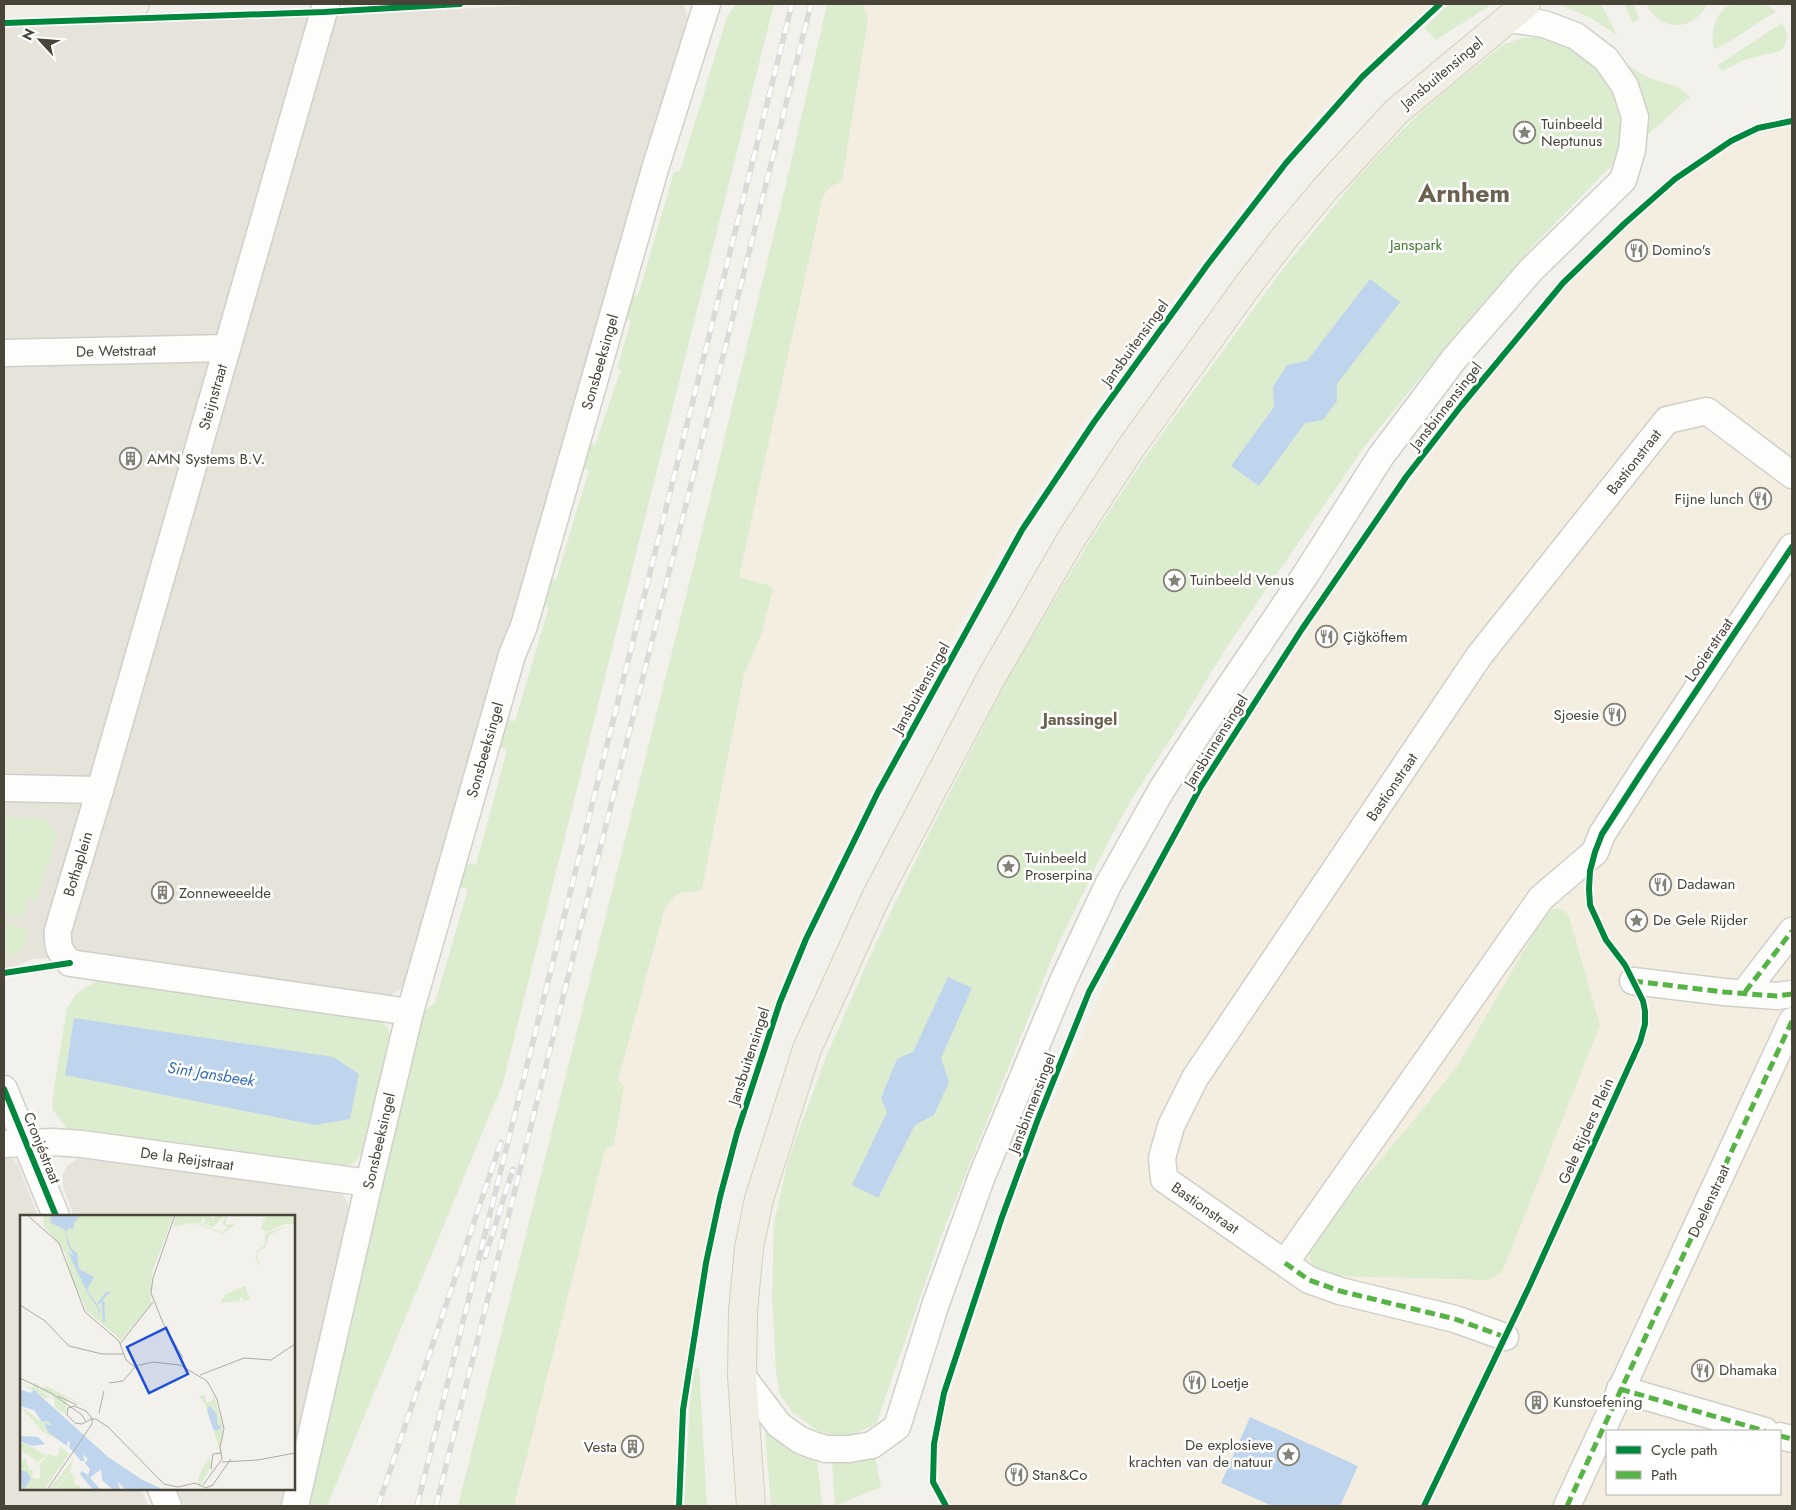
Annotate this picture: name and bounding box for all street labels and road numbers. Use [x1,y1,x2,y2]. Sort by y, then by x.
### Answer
street label: Jansbuitensingel [1394,32,1488,115]
street label: Jansbuitensingel [1095,295,1174,392]
street label: Sonsbeeksingel [576,312,624,412]
street label: De Wetstraat [76,339,157,363]
street label: Jansbinnensingel [1403,357,1487,456]
street label: Steijnstraat [193,361,233,433]
street label: Bastionstraat [1601,424,1667,500]
street label: Looierstraat [1680,613,1739,686]
street label: Jansbuitensingel [886,638,955,740]
street label: Jansbinnensingel [1178,690,1253,794]
street label: Sonsbeeksingel [461,700,509,800]
street label: Bastionstraat [1361,748,1423,825]
street label: Bothaplein [58,829,98,899]
street label: Jansbuitensingel [722,1004,775,1110]
street label: Jansbinnensingel [1002,1050,1061,1158]
street label: Gele Rijders Plein [1553,1074,1619,1188]
street label: Sonsbeeksingel [357,1091,401,1191]
street label: Cronjéstraat [18,1109,66,1188]
street label: De la Reijstraat [139,1142,236,1177]
street label: Doelenstraat [1683,1161,1736,1241]
street label: Bastionstraat [1167,1177,1244,1240]

